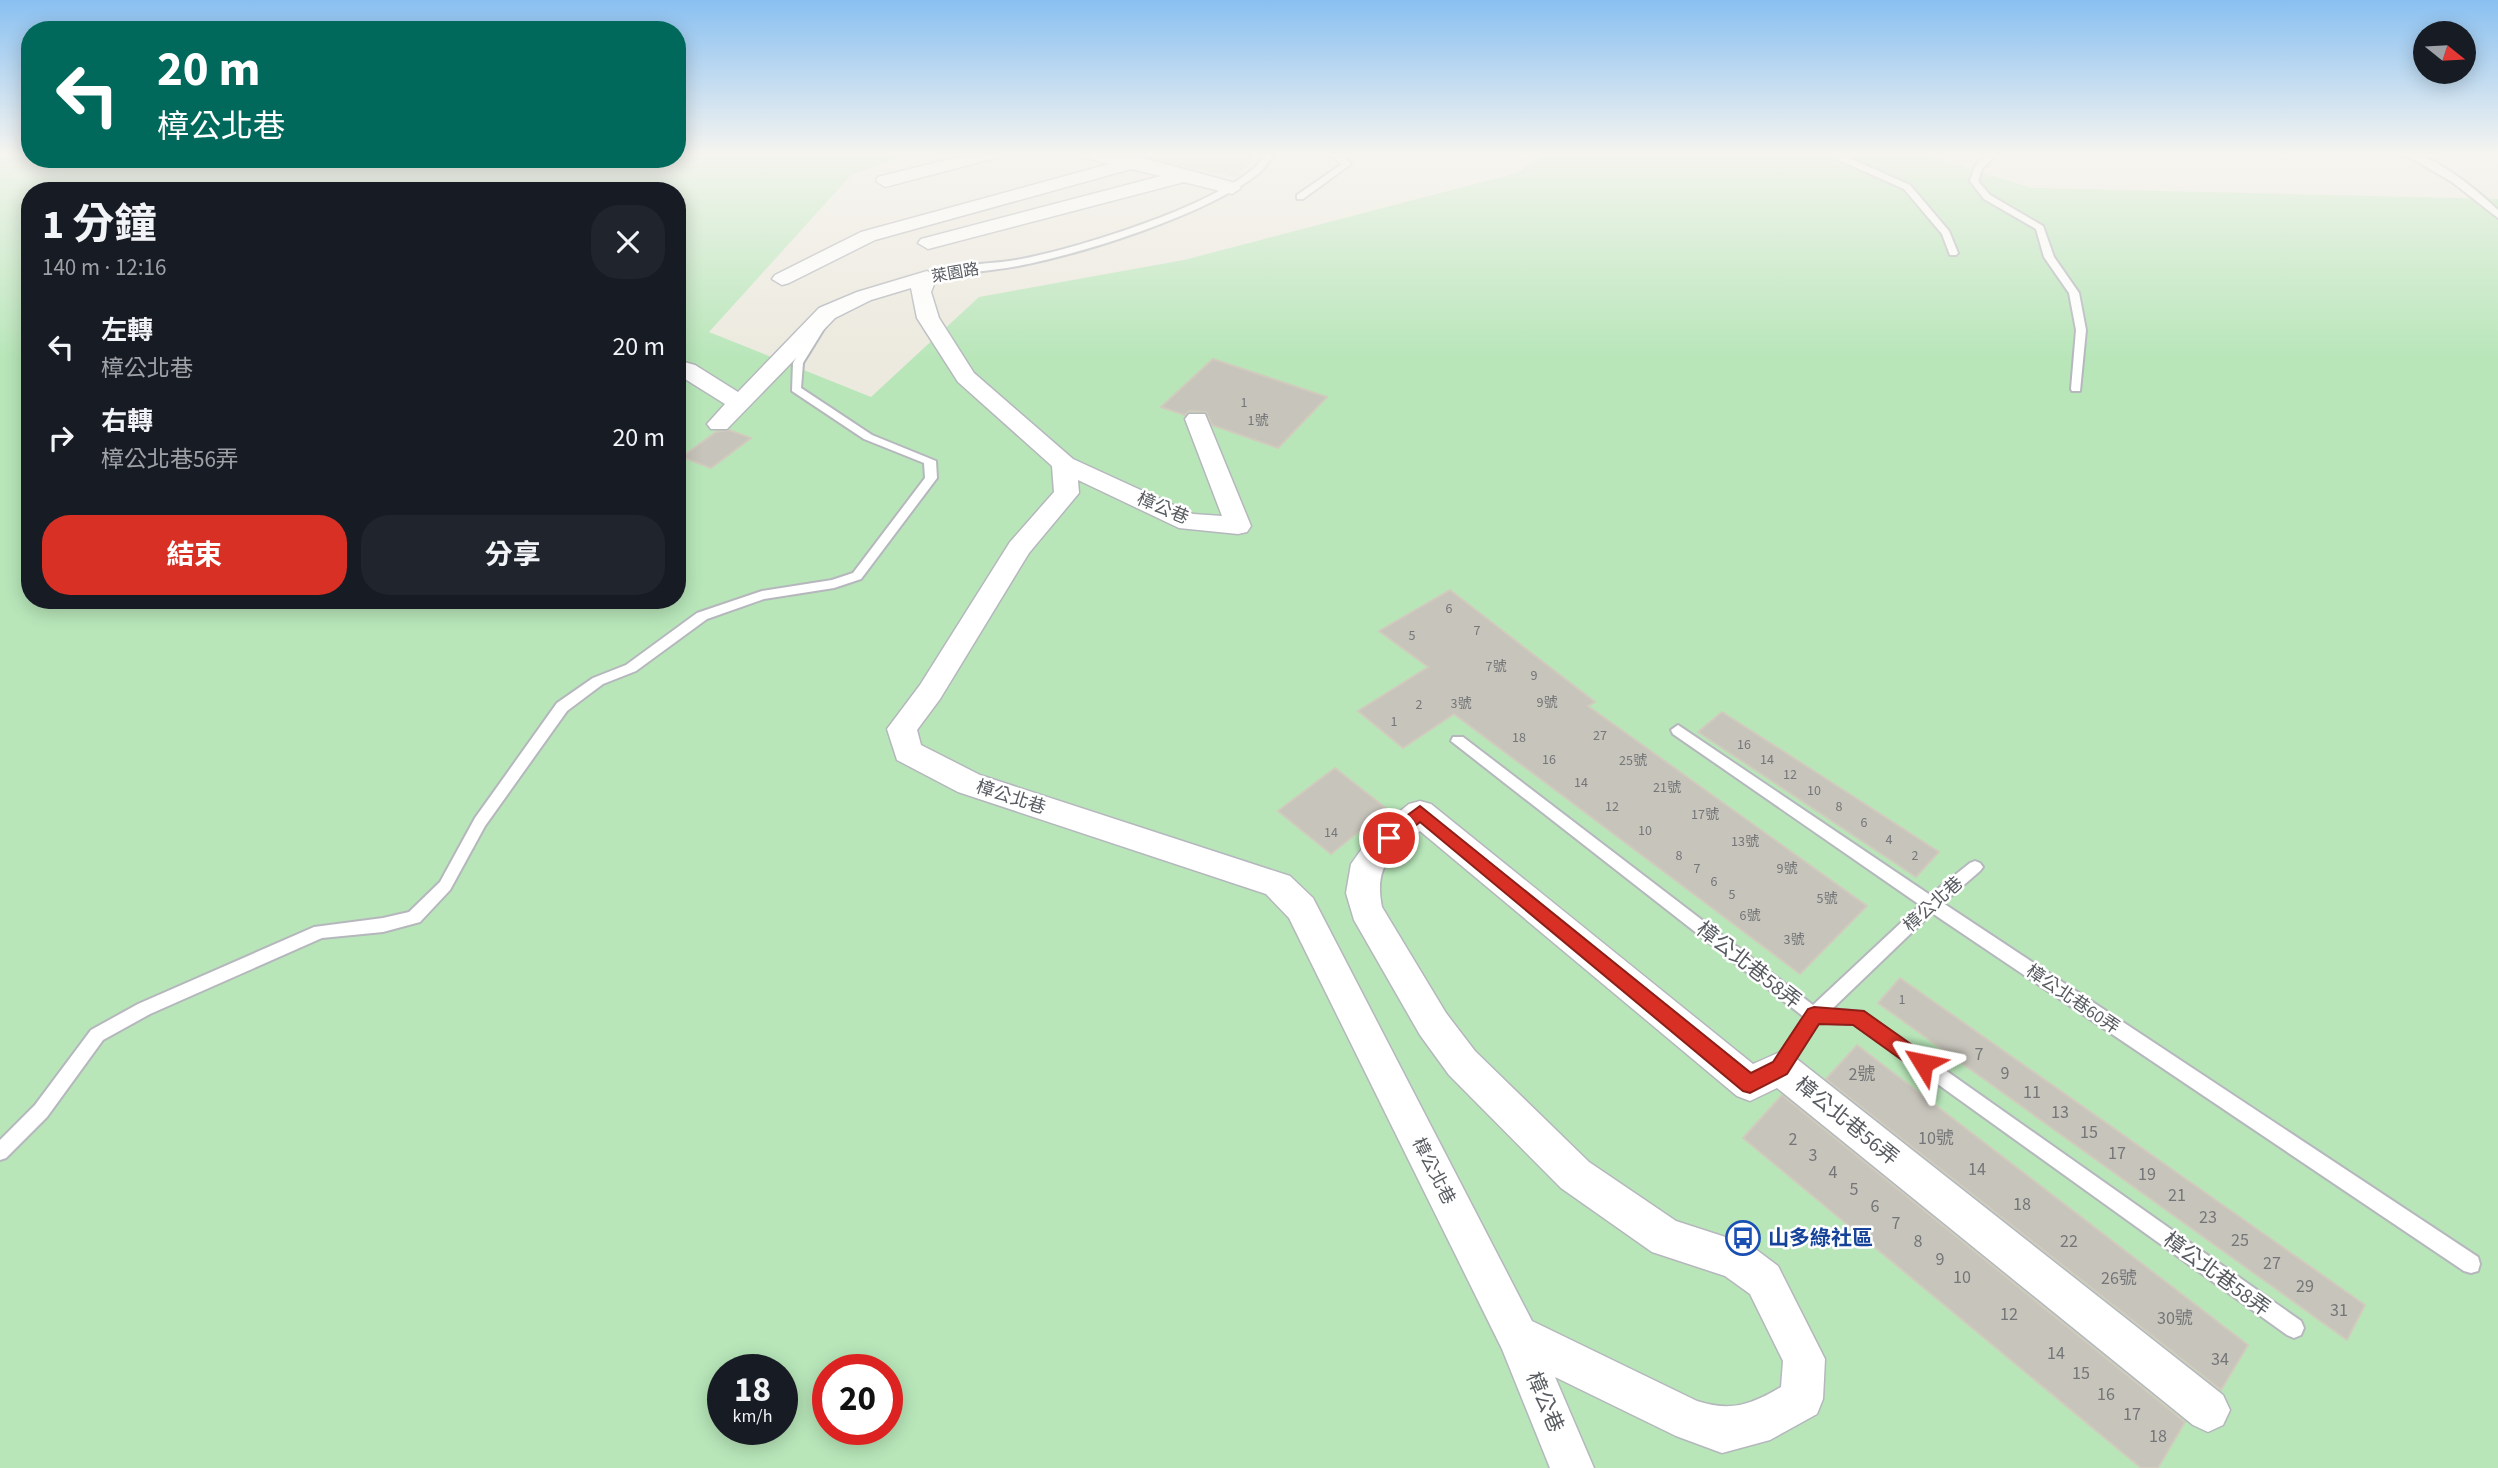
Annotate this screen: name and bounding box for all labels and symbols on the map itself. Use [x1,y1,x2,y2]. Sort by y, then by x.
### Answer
north arrow [2413,21,2476,84]
street label: 萊園路 [930,258,981,288]
house number: 1 [1241,393,1248,413]
house number: 1號 [1248,411,1268,431]
street label: 樟公巷 [1133,486,1193,531]
house number: 6 [1446,599,1453,619]
house number: 7 [1474,621,1481,641]
house number: 5 [1409,626,1416,646]
house number: 7號 [1486,657,1506,677]
house number: 9 [1531,666,1538,686]
house number: 9號 [1537,693,1557,713]
house number: 3號 [1451,694,1471,714]
house number: 2 [1416,695,1423,715]
house number: 1 [1391,712,1398,732]
house number: 27 [1593,726,1607,746]
house number: 18 [1512,728,1526,748]
house number: 16 [1737,735,1751,755]
house number: 16 [1542,750,1556,770]
house number: 14 [1760,750,1774,770]
house number: 25號 [1619,751,1647,771]
house number: 12 [1783,765,1797,785]
house number: 14 [1574,773,1588,793]
street label: 樟公北巷 [973,774,1049,820]
house number: 21號 [1653,778,1681,798]
house number: 10 [1807,781,1821,801]
house number: 12 [1605,797,1619,817]
house number: 8 [1836,797,1843,817]
house number: 17號 [1691,805,1719,825]
pin [1359,808,1419,868]
house number: 6 [1861,813,1868,833]
house number: 10 [1638,821,1652,841]
house number: 14 [1324,823,1338,843]
house number: 4 [1886,830,1893,850]
house number: 13號 [1731,832,1759,852]
house number: 8 [1676,846,1683,866]
house number: 2 [1912,846,1919,866]
house number: 7 [1694,859,1701,879]
house number: 9號 [1777,859,1797,879]
street label: 樟公北巷 [1898,871,1968,938]
house number: 6 [1711,872,1718,892]
house number: 5 [1729,885,1736,905]
house number: 5號 [1817,889,1837,909]
house number: 6號 [1740,906,1760,926]
street label: 樟公北巷58弄 [1690,914,1808,1016]
house number: 3號 [1784,930,1804,950]
street label: 樟公北巷60弄 [2021,959,2124,1040]
house number: 1 [1899,990,1906,1010]
position arrow [1886,1026,1960,1100]
house number: 7 [1975,1042,1984,1067]
house number: 9 [2001,1061,2010,1086]
house number: 2號 [1849,1062,1875,1087]
street label: 樟公北巷56弄 [1789,1070,1905,1172]
house number: 11 [2023,1080,2041,1105]
house number: 13 [2051,1100,2069,1125]
house number: 15 [2080,1120,2098,1145]
house number: 10號 [1918,1126,1954,1151]
house number: 2 [1789,1127,1798,1152]
street label: 樟公北巷 [1406,1133,1461,1209]
house number: 17 [2108,1141,2126,1166]
house number: 3 [1809,1143,1818,1168]
house number: 14 [1968,1157,1986,1182]
house number: 4 [1829,1160,1838,1185]
house number: 19 [2138,1162,2156,1187]
house number: 5 [1850,1177,1859,1202]
house number: 21 [2168,1183,2186,1208]
house number: 18 [2013,1192,2031,1217]
house number: 6 [1871,1194,1880,1219]
house number: 23 [2199,1205,2217,1230]
house number: 7 [1892,1211,1901,1236]
bus stop icon: 山多綠社區 [1724,1219,1762,1257]
place label: 山多綠社區 [1768,1223,1873,1253]
street label: 樟公北巷58弄 [2157,1225,2277,1323]
house number: 25 [2231,1228,2249,1253]
house number: 8 [1914,1229,1923,1254]
house number: 22 [2060,1229,2078,1254]
house number: 9 [1936,1247,1945,1272]
house number: 27 [2263,1251,2281,1276]
house number: 10 [1953,1265,1971,1290]
house number: 26號 [2101,1266,2137,1291]
house number: 29 [2296,1274,2314,1299]
house number: 31 [2330,1298,2348,1323]
house number: 12 [2000,1302,2018,1327]
house number: 30號 [2157,1306,2193,1331]
house number: 14 [2047,1341,2065,1366]
house number: 34 [2211,1347,2229,1372]
speed limit sign: 20 [812,1354,903,1445]
house number: 15 [2072,1361,2090,1386]
street label: 樟公巷 [1519,1367,1571,1437]
house number: 16 [2097,1382,2115,1407]
house number: 17 [2123,1402,2141,1427]
house number: 18 [2149,1424,2167,1449]

